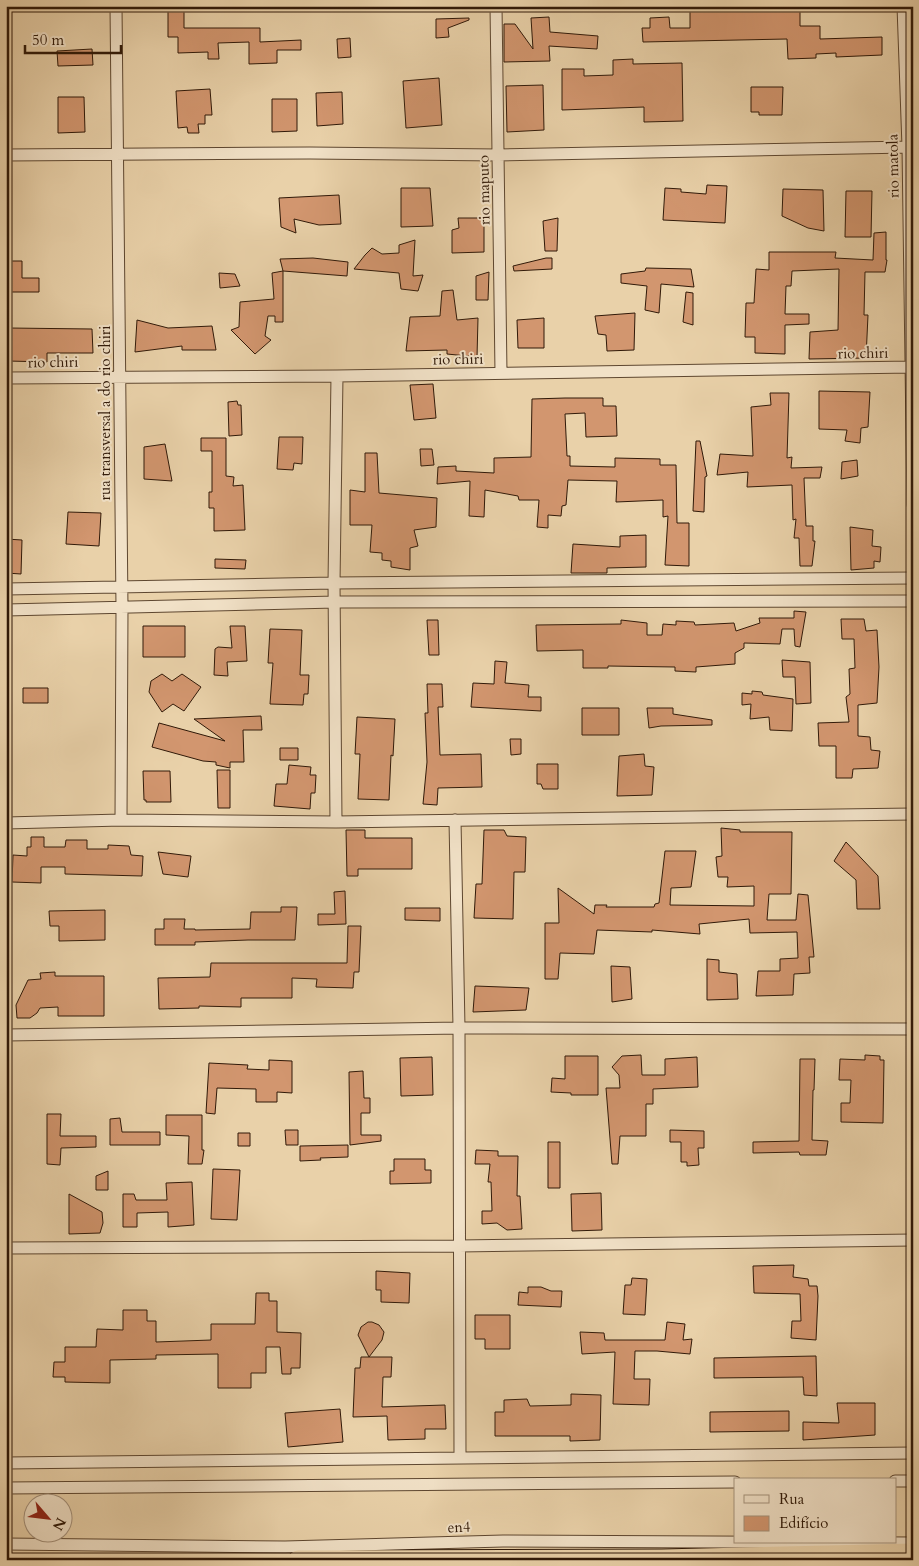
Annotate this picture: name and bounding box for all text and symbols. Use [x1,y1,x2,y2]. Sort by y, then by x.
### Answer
scale bar [25,22,121,54]
text: 50 m [32,30,64,50]
street label: rio matola [882,133,904,198]
street label: rio maputo [473,155,495,225]
street label: rua transversal a do rio chiri [95,325,115,501]
street label: rio chiri [837,343,889,363]
street label: rio chiri [432,349,484,369]
street label: rio chiri [27,352,79,372]
legend [734,1478,896,1544]
text: Rua [779,1489,805,1509]
north arrow [22,1494,72,1544]
text: Edifício [779,1513,828,1533]
text: N [48,1514,70,1534]
street label: en4 [447,1517,471,1537]

